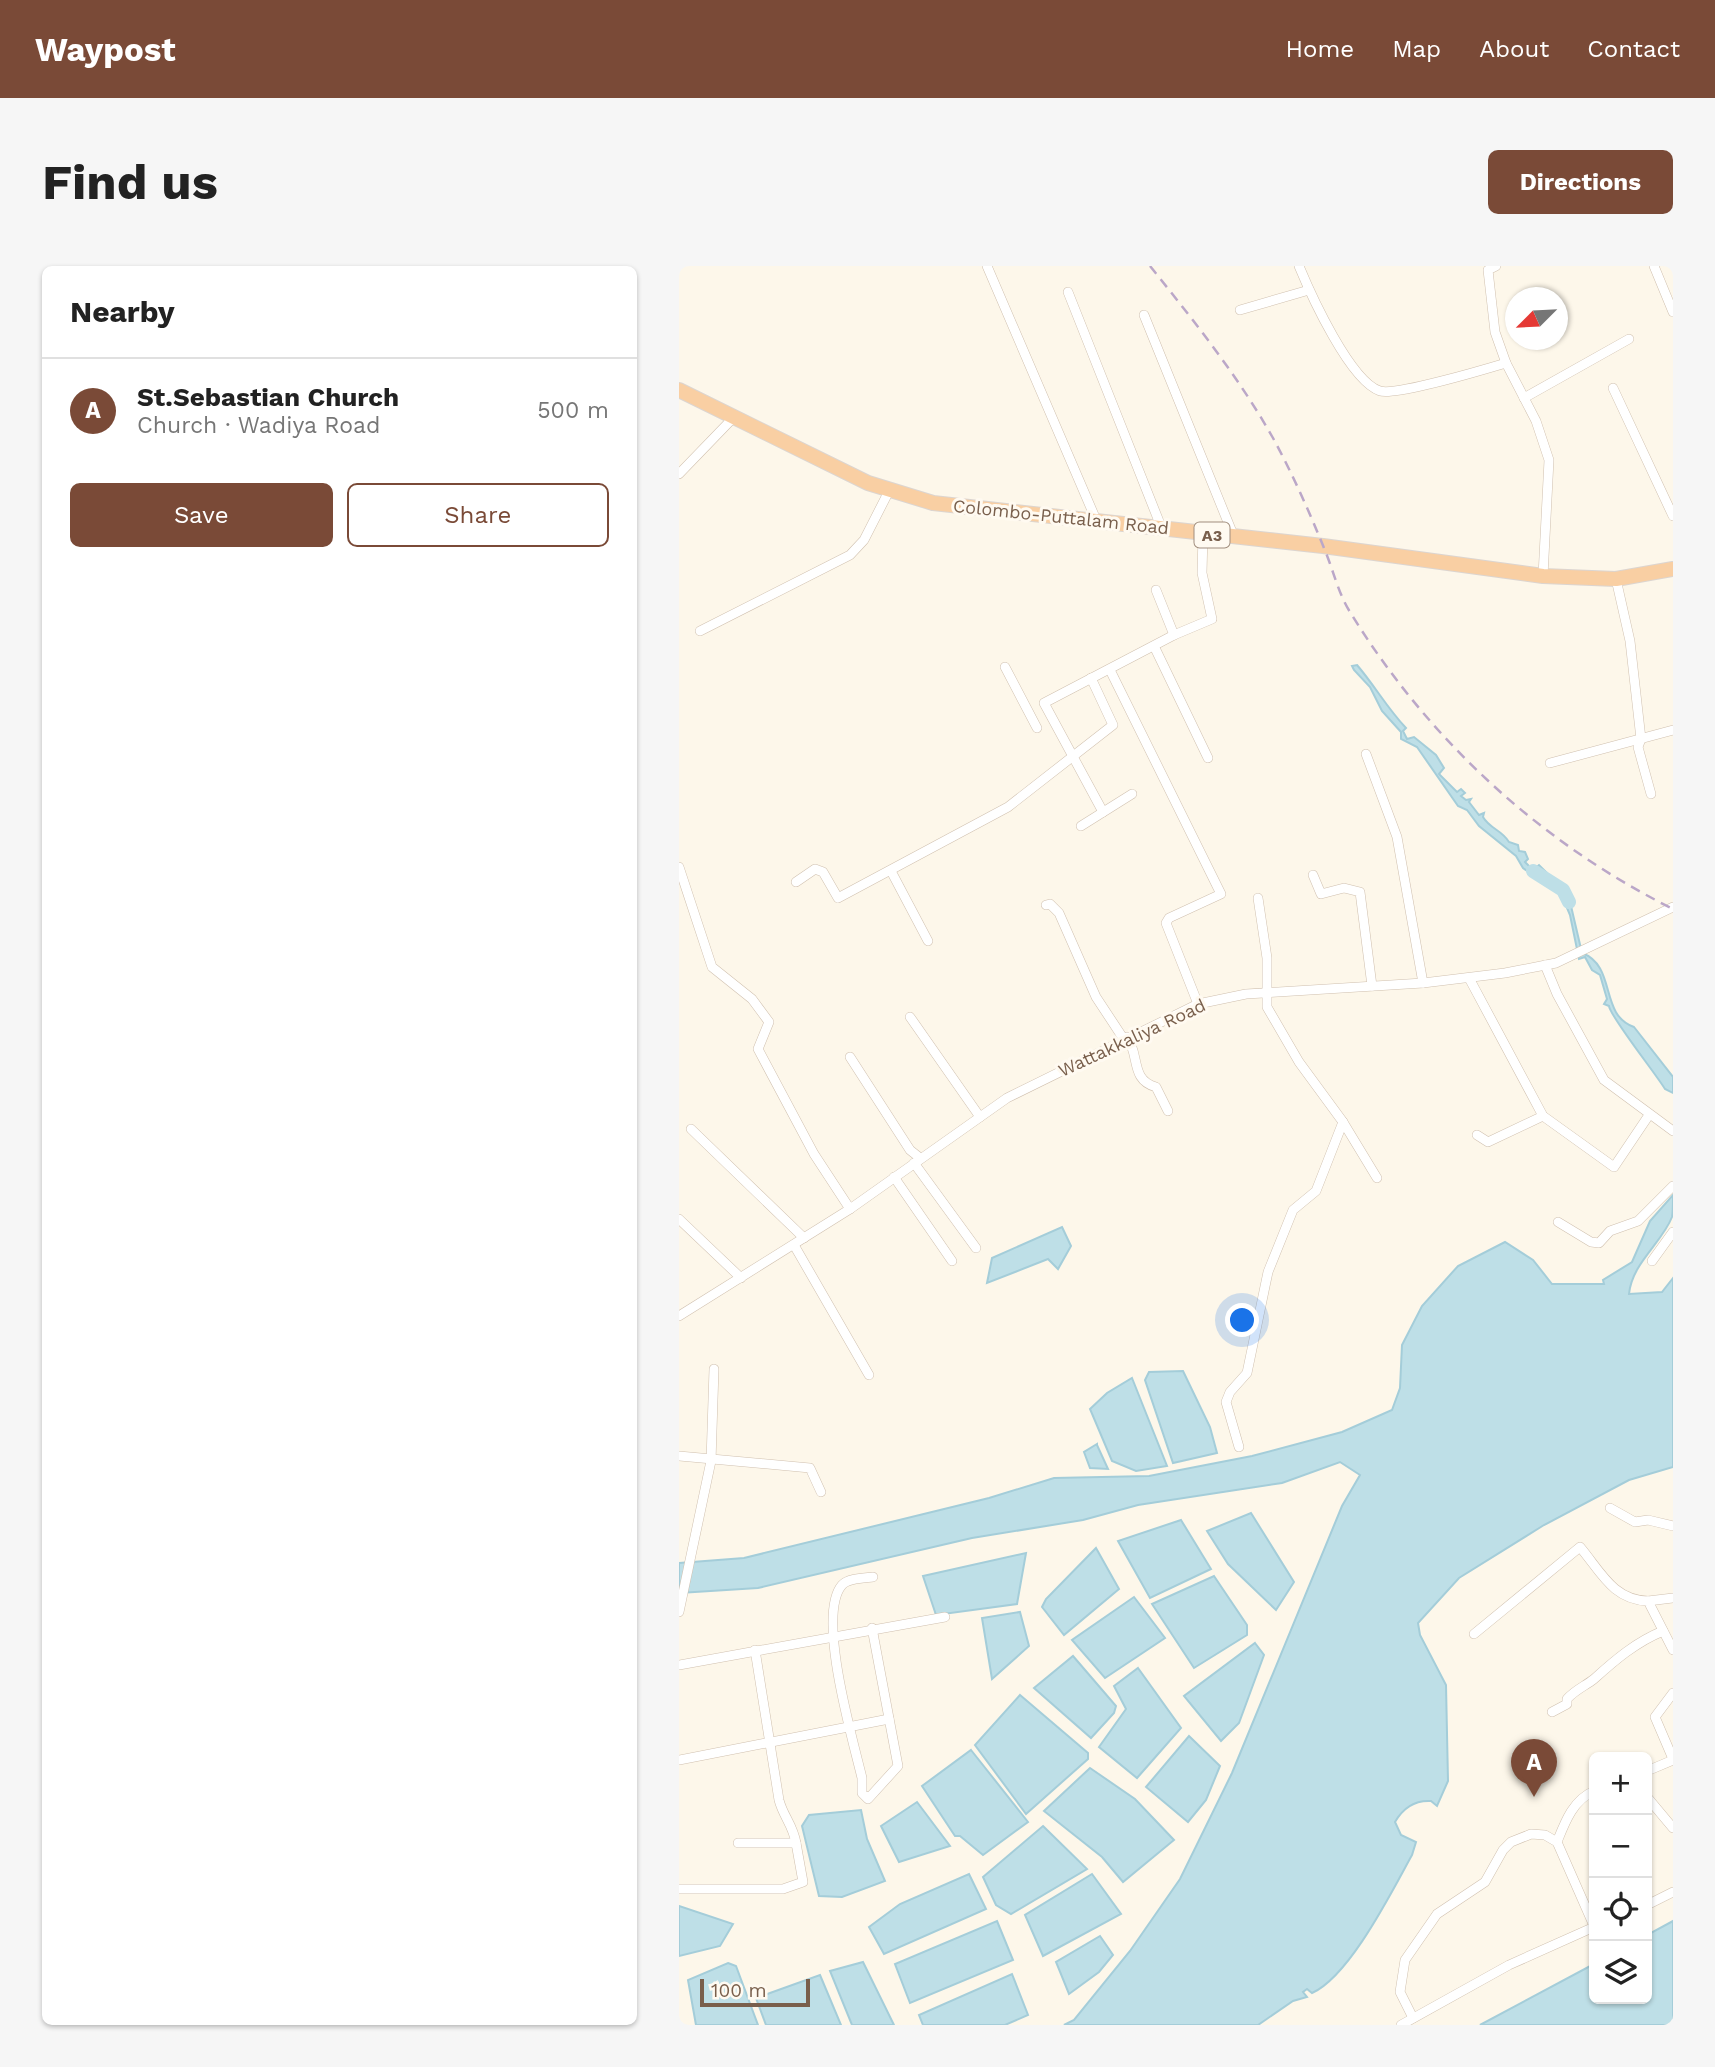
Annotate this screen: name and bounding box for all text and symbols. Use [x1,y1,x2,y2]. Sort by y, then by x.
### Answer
text: Waypost [35,30,176,69]
text: Home [1286,35,1354,63]
text: Map [1392,35,1441,63]
text: About [1479,35,1549,63]
text: Contact [1587,35,1680,63]
button: Directions [1488,150,1673,214]
text: Find us [42,153,218,211]
north arrow [1505,287,1568,350]
text: Nearby [70,294,175,329]
text: St.Sebastian Church [137,382,399,412]
text: A [85,397,101,424]
text: 500 m [537,397,609,424]
text: Church · Wadiya Road [137,412,380,439]
button: Save [70,483,333,547]
button: Share [347,483,609,547]
street label: Colombo-Puttalam Road [952,495,1170,538]
road number: A3 [1195,522,1229,548]
street label: Wattakkaliya Road [1055,994,1209,1081]
your location [1225,1303,1259,1337]
pin: A [1511,1739,1557,1797]
map controls [1589,1752,1652,2004]
button: + [1589,1752,1652,1815]
button: − [1589,1815,1652,1878]
button: locate [1589,1878,1652,1941]
button: layers [1589,1941,1652,2004]
scale bar [700,1976,810,2008]
text: 100 m [711,1979,767,2002]

